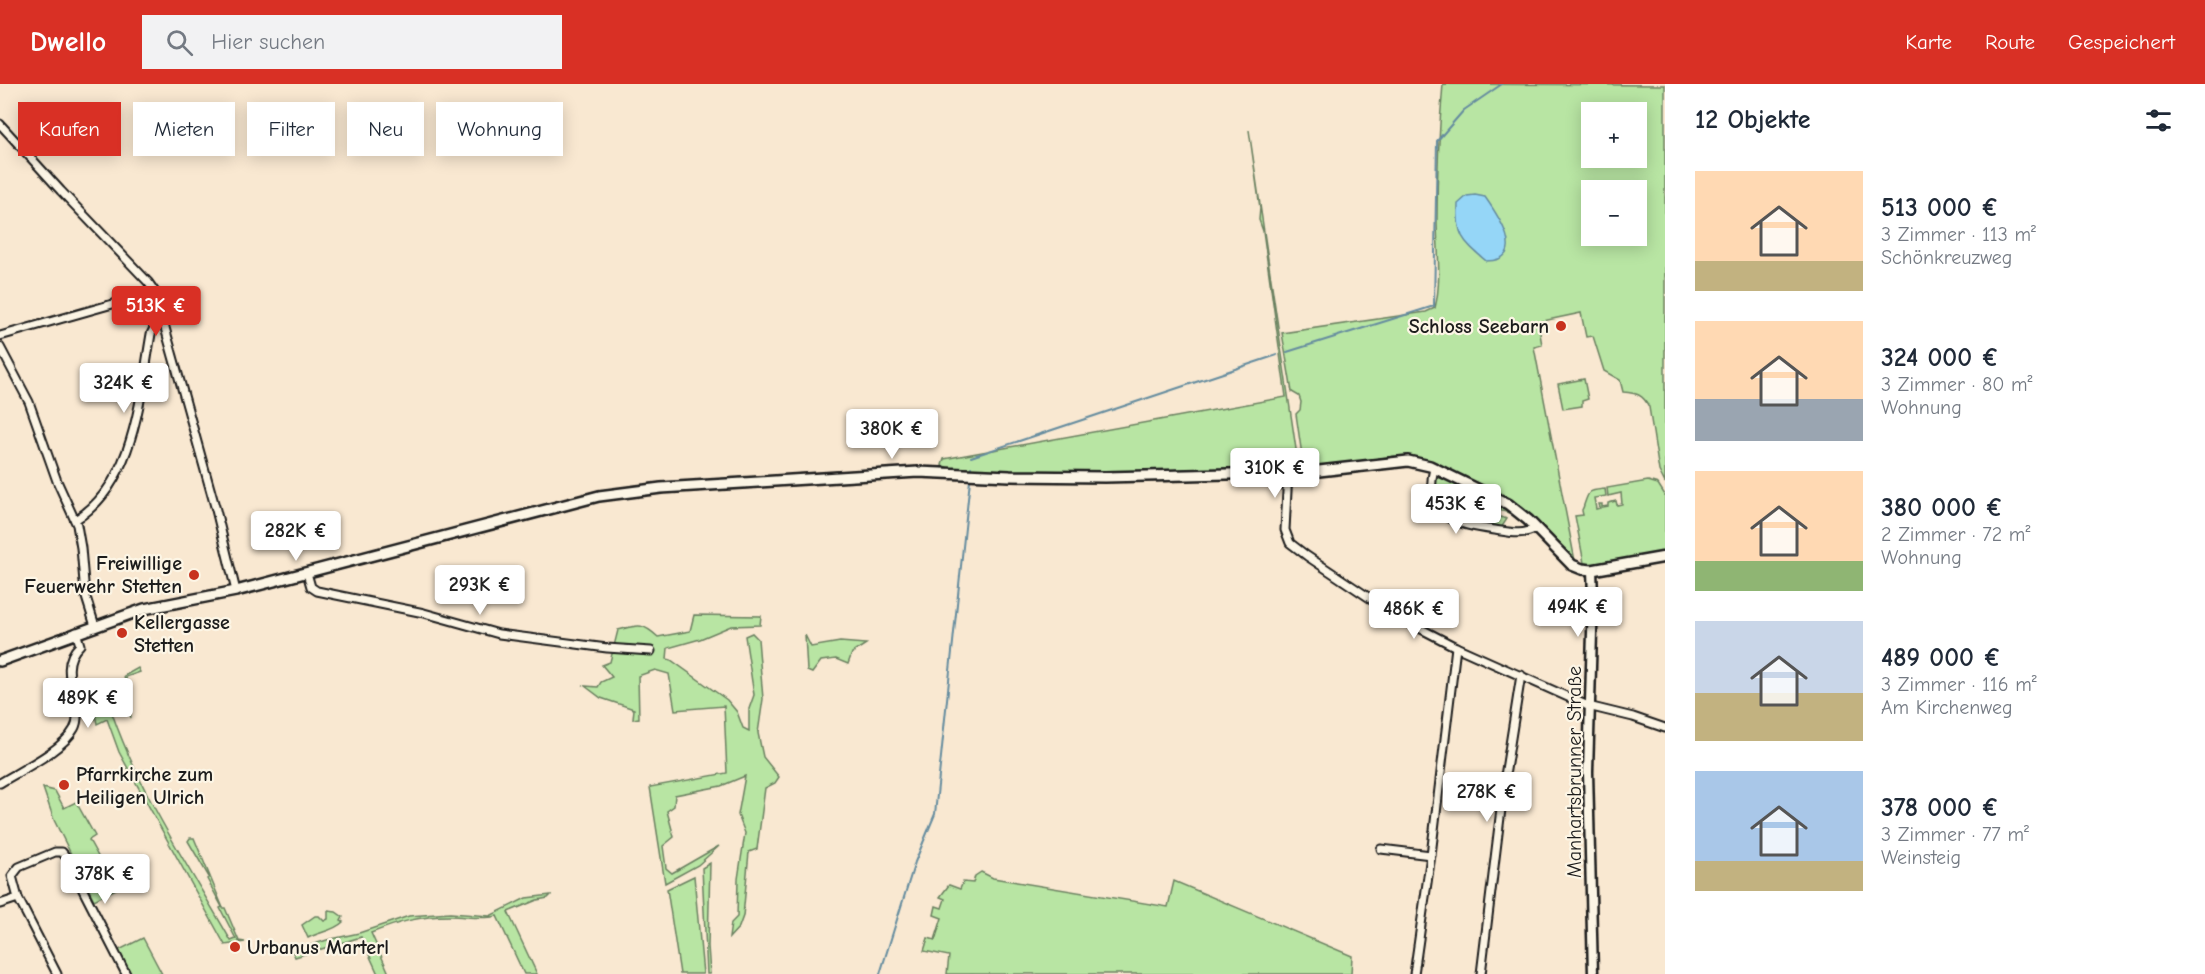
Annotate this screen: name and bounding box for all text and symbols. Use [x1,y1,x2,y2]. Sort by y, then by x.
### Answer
search box [142,15,562,69]
text: Dwello [30,26,106,58]
icon: search [163,26,196,59]
text: Hier suchen [211,29,325,55]
text: Karte [1905,30,1952,54]
text: Route [1985,30,2035,54]
text: Gespeichert [2068,30,2175,54]
chip: Kaufen [18,102,121,156]
chip: Mieten [133,102,235,156]
chip: Filter [247,102,335,156]
chip: Neu [347,102,424,156]
chip: Wohnung [436,102,563,156]
map controls [1581,102,1647,246]
button: + [1581,102,1647,168]
icon: filters [2142,104,2175,137]
text: 12 Objekte [1695,105,1811,135]
button: − [1581,180,1647,246]
text: 513 000 € [1881,193,1999,223]
icon: home [1743,195,1815,267]
text: 3 Zimmer · 113 m² [1881,223,2036,246]
text: Schönkreuzweg [1881,246,2012,269]
pin: 513K € [107,286,205,337]
text: 513K € [126,294,186,317]
place label: Schloss Seebarn [1409,315,1549,338]
marker: Schloss Seebarn [1554,319,1568,333]
text: 324 000 € [1881,343,1999,373]
icon: home [1743,345,1815,417]
pin: 324K € [75,363,173,414]
text: 324K € [94,371,154,394]
text: 3 Zimmer · 80 m² [1881,373,2033,396]
text: Wohnung [1881,396,1962,419]
pin: 380K € [843,409,941,460]
text: 380K € [860,417,924,440]
pin: 310K € [1226,448,1324,499]
text: 310K € [1244,456,1306,479]
pin: 453K € [1407,484,1505,535]
text: 453K € [1425,492,1487,515]
text: 380 000 € [1881,493,2003,523]
icon: home [1743,495,1815,567]
pin: 282K € [247,511,345,562]
text: 282K € [265,519,327,542]
text: 2 Zimmer · 72 m² [1881,523,2030,546]
text: Wohnung [1881,546,1962,569]
place label: Freiwillige Feuerwehr Stetten [24,552,182,598]
pin: 293K € [431,565,529,616]
marker: Freiwillige Feuerwehr Stetten [187,568,201,582]
text: 293K € [449,573,511,596]
pin: 494K € [1529,587,1627,638]
pin: 486K € [1365,589,1463,640]
text: 494K € [1547,595,1609,618]
text: 486K € [1383,597,1445,620]
place label: Kellergasse Stetten [134,611,230,657]
marker: Kellergasse Stetten [115,626,129,640]
text: 489 000 € [1881,643,2001,673]
icon: home [1743,645,1815,717]
street label: Manhartsbrunner Straße [1563,666,1586,878]
text: 3 Zimmer · 116 m² [1881,673,2037,696]
pin: 489K € [39,678,137,729]
text: 489K € [57,686,119,709]
text: Am Kirchenweg [1881,696,2013,719]
place label: Pfarrkirche zum Heiligen Ulrich [76,763,213,809]
pin: 278K € [1438,772,1536,823]
marker: Pfarrkirche zum Heiligen Ulrich [57,778,71,792]
text: 278K € [1457,780,1517,803]
text: 378 000 € [1881,793,1999,823]
icon: home [1743,795,1815,867]
text: 3 Zimmer · 77 m² [1881,823,2029,846]
text: Weinsteig [1881,846,1961,869]
pin: 378K € [56,854,154,905]
text: 378K € [75,862,135,885]
place label: Urbanus Marterl [247,936,389,959]
marker: Urbanus Marterl [228,940,242,954]

